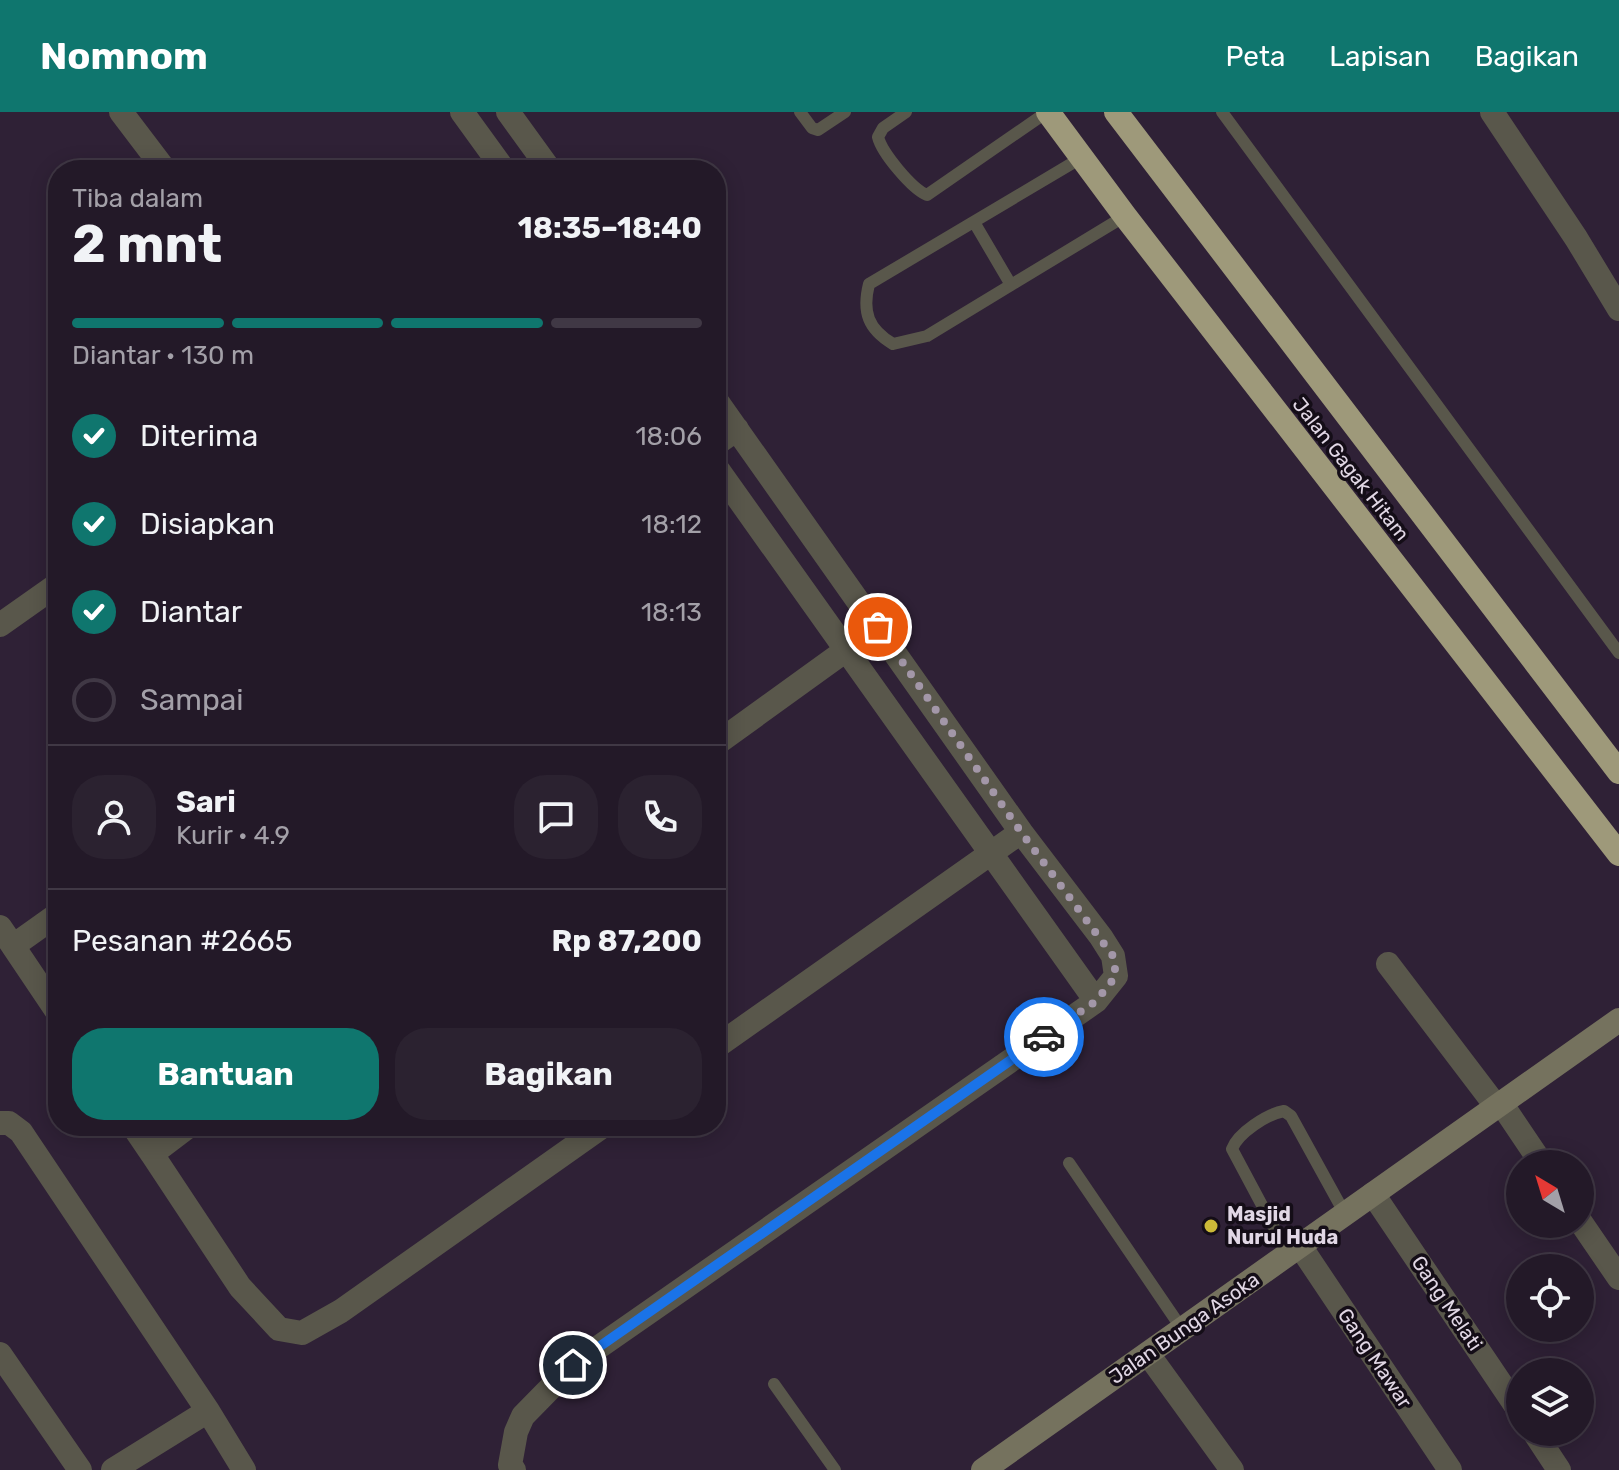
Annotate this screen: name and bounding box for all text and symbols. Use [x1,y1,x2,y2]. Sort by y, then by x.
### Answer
text: Nomnom [40,33,208,79]
text: Peta [1226,40,1285,73]
text: Lapisan [1329,40,1431,73]
text: Bagikan [1475,40,1579,73]
text: Tiba dalam [72,183,203,214]
text: 18:35–18:40 [518,210,702,246]
text: 2 mnt [72,213,222,275]
text: Diantar · 130 m [72,340,254,371]
street label: Jalan Gagak Hitam [1288,393,1414,545]
icon: check [72,414,116,458]
text: Diterima [140,418,258,454]
text: 18:06 [635,421,702,452]
icon: check [72,502,116,546]
text: Disiapkan [140,506,275,542]
text: 18:12 [641,509,702,540]
icon: check [72,590,116,634]
pin [844,593,912,661]
text: Diantar [140,594,242,630]
text: 18:13 [641,597,702,628]
icon: bag [856,605,900,649]
text: Sampai [140,682,244,718]
button: person [72,775,156,859]
button: chat [514,775,598,859]
button: phone [618,775,702,859]
text: Sari [176,784,236,820]
text: Kurir · 4.9 [176,820,290,851]
text: Pesanan #2665 [72,923,293,959]
text: Rp 87,200 [552,923,702,959]
courier [1004,997,1084,1077]
icon: car [1022,1015,1066,1059]
button: Bantuan [72,1028,379,1120]
button: Bagikan [395,1028,702,1120]
north arrow [1506,1150,1594,1238]
map controls [1506,1150,1594,1446]
place label: Masjid Nurul Huda [1227,1202,1338,1249]
marker: Masjid Nurul Huda [1202,1217,1220,1235]
street label: Gang Melati [1407,1251,1487,1355]
button: locate [1506,1254,1594,1342]
street label: Jalan Bunga Asoka [1104,1267,1264,1389]
street label: Gang Mawar [1333,1304,1417,1413]
pin [539,1331,607,1399]
icon: home [551,1343,595,1387]
button: layers [1506,1358,1594,1446]

